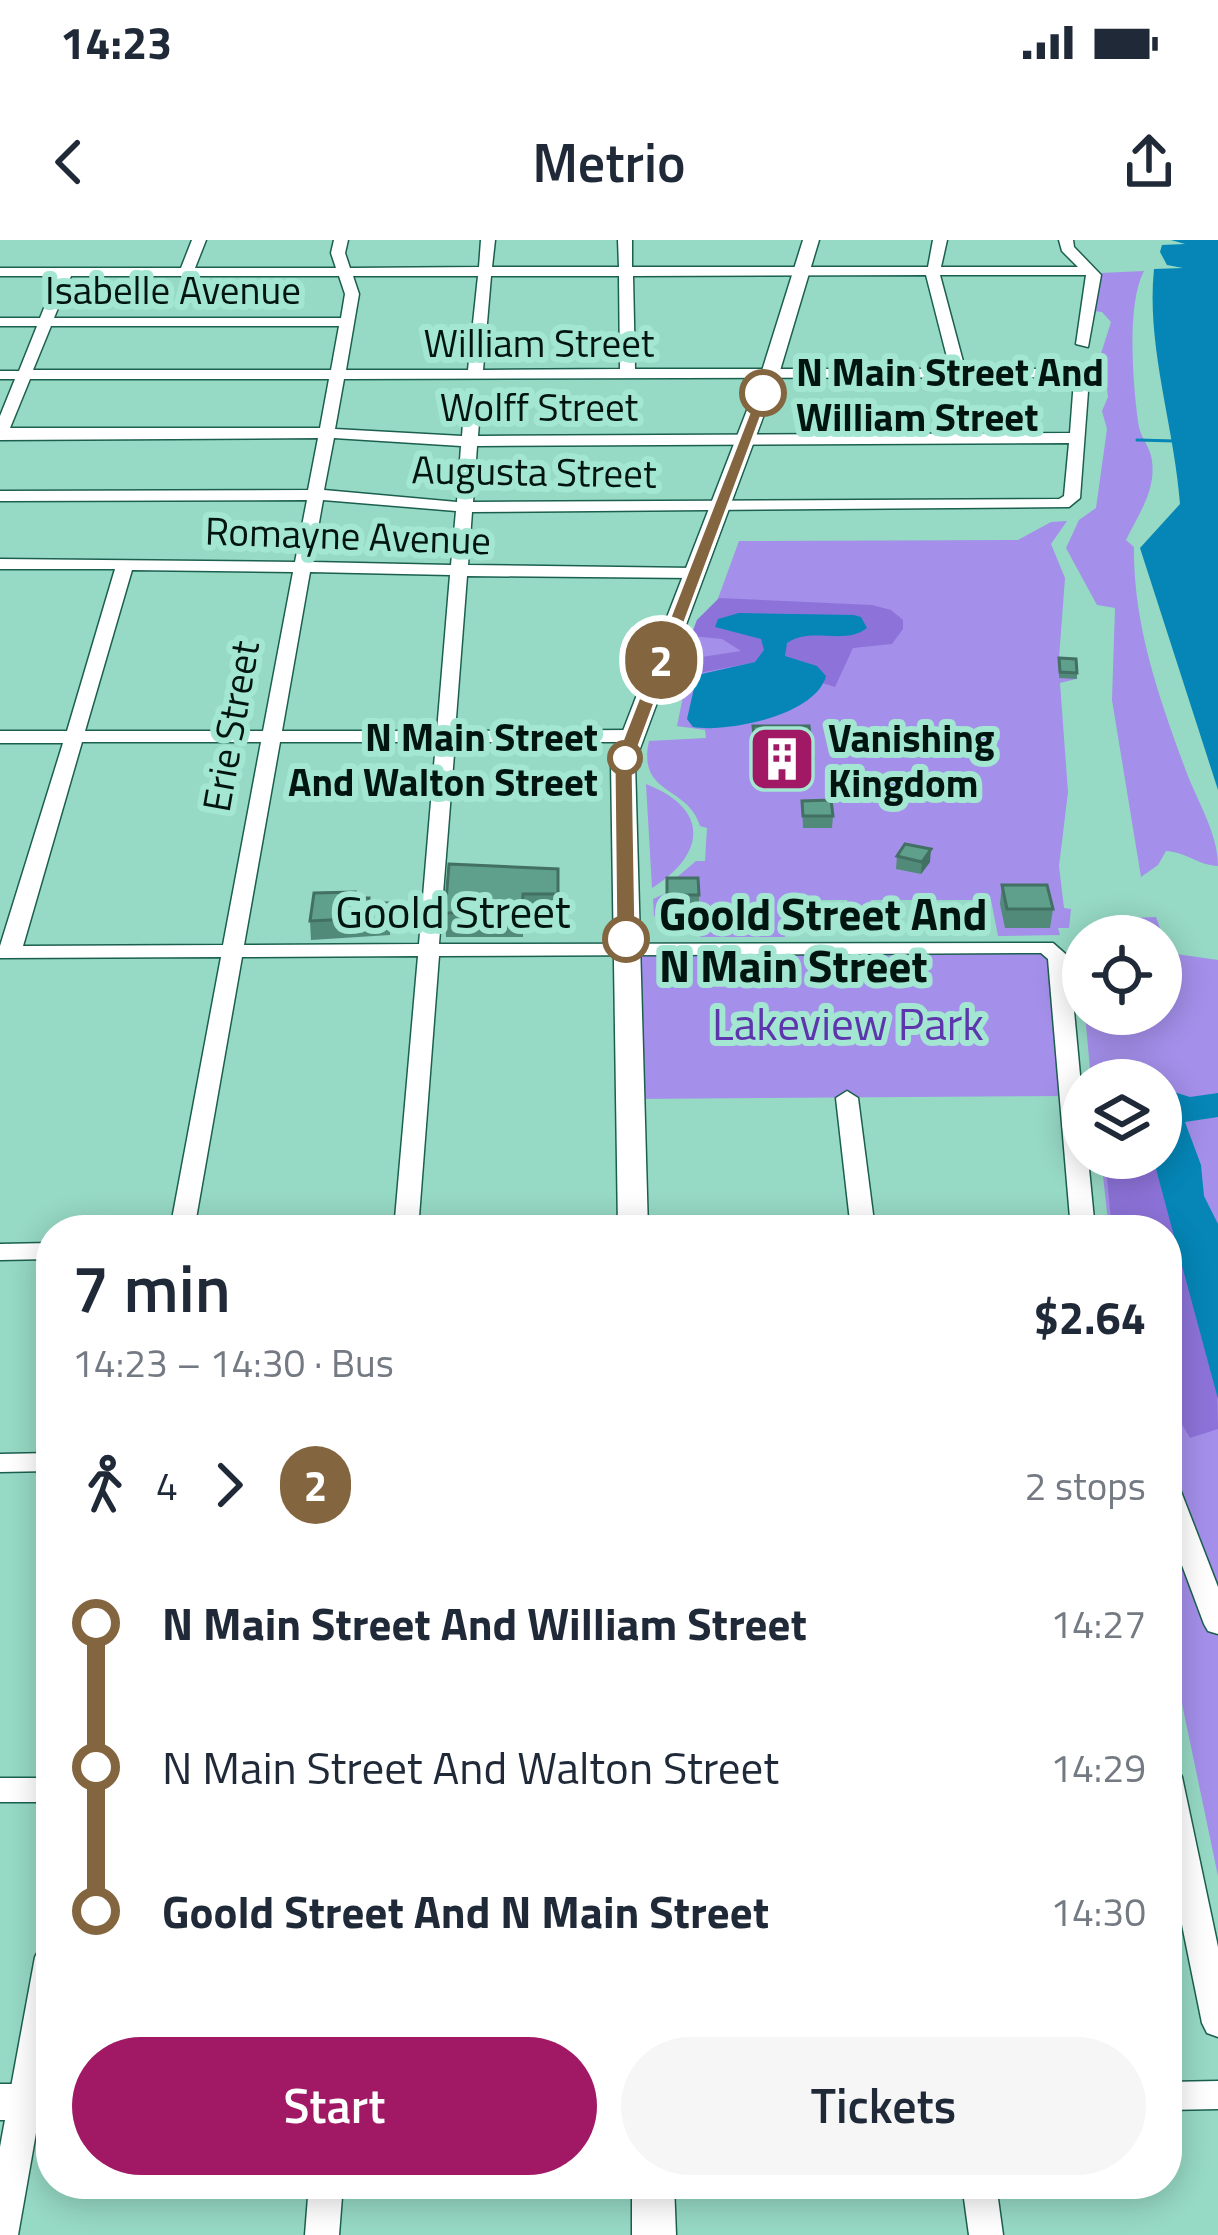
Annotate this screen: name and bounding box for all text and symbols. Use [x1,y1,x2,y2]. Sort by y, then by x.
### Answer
text: 14:23 [60,8,172,76]
text: Metrio [532,121,686,203]
icon: back [36,129,102,195]
icon: share [1116,129,1182,195]
street label: Isabelle Avenue [45,260,301,319]
street label: William Street [424,313,655,372]
place label: N Main Street And William Street [796,342,1104,446]
marker: N Main Street And William Street [741,371,785,415]
street label: Wolff Street [440,377,638,436]
street label: Augusta Street [411,439,657,503]
street label: Romayne Avenue [204,501,492,569]
line badge: 2 [622,621,700,699]
text: 2 [649,628,673,692]
street label: Erie Street [186,636,274,816]
place label: N Main Street And Walton Street [288,707,598,811]
place label: Vanishing Kingdom [828,708,995,812]
building icon: Vanishing Kingdom [747,724,817,794]
marker: N Main Street And Walton Street [609,742,641,774]
street label: Goold Street [335,877,571,945]
place label: Goold Street And N Main Street [659,879,987,999]
map controls [1062,915,1182,1179]
button: locate [1062,915,1182,1035]
marker: Goold Street And N Main Street [604,917,648,961]
park label: Lakeview Park [712,989,984,1057]
button: layers [1062,1059,1182,1179]
text: 7 min [72,1237,231,1338]
text: $2.64 [1034,1283,1146,1351]
text: 14:23 – 14:30 · Bus [72,1333,394,1392]
icon: walk [72,1452,138,1518]
icon: forward [196,1452,262,1518]
text: 2 [304,1453,327,1517]
text: 4 [156,1456,178,1515]
text: 2 stops [1024,1456,1146,1515]
text: N Main Street And William Street [162,1589,807,1657]
text: 14:27 [1050,1594,1146,1653]
text: N Main Street And Walton Street [162,1733,779,1801]
text: 14:29 [1050,1738,1146,1797]
text: Goold Street And N Main Street [162,1877,769,1945]
text: 14:30 [1050,1882,1146,1941]
button: Start [72,2037,597,2175]
button: Tickets [621,2037,1146,2175]

